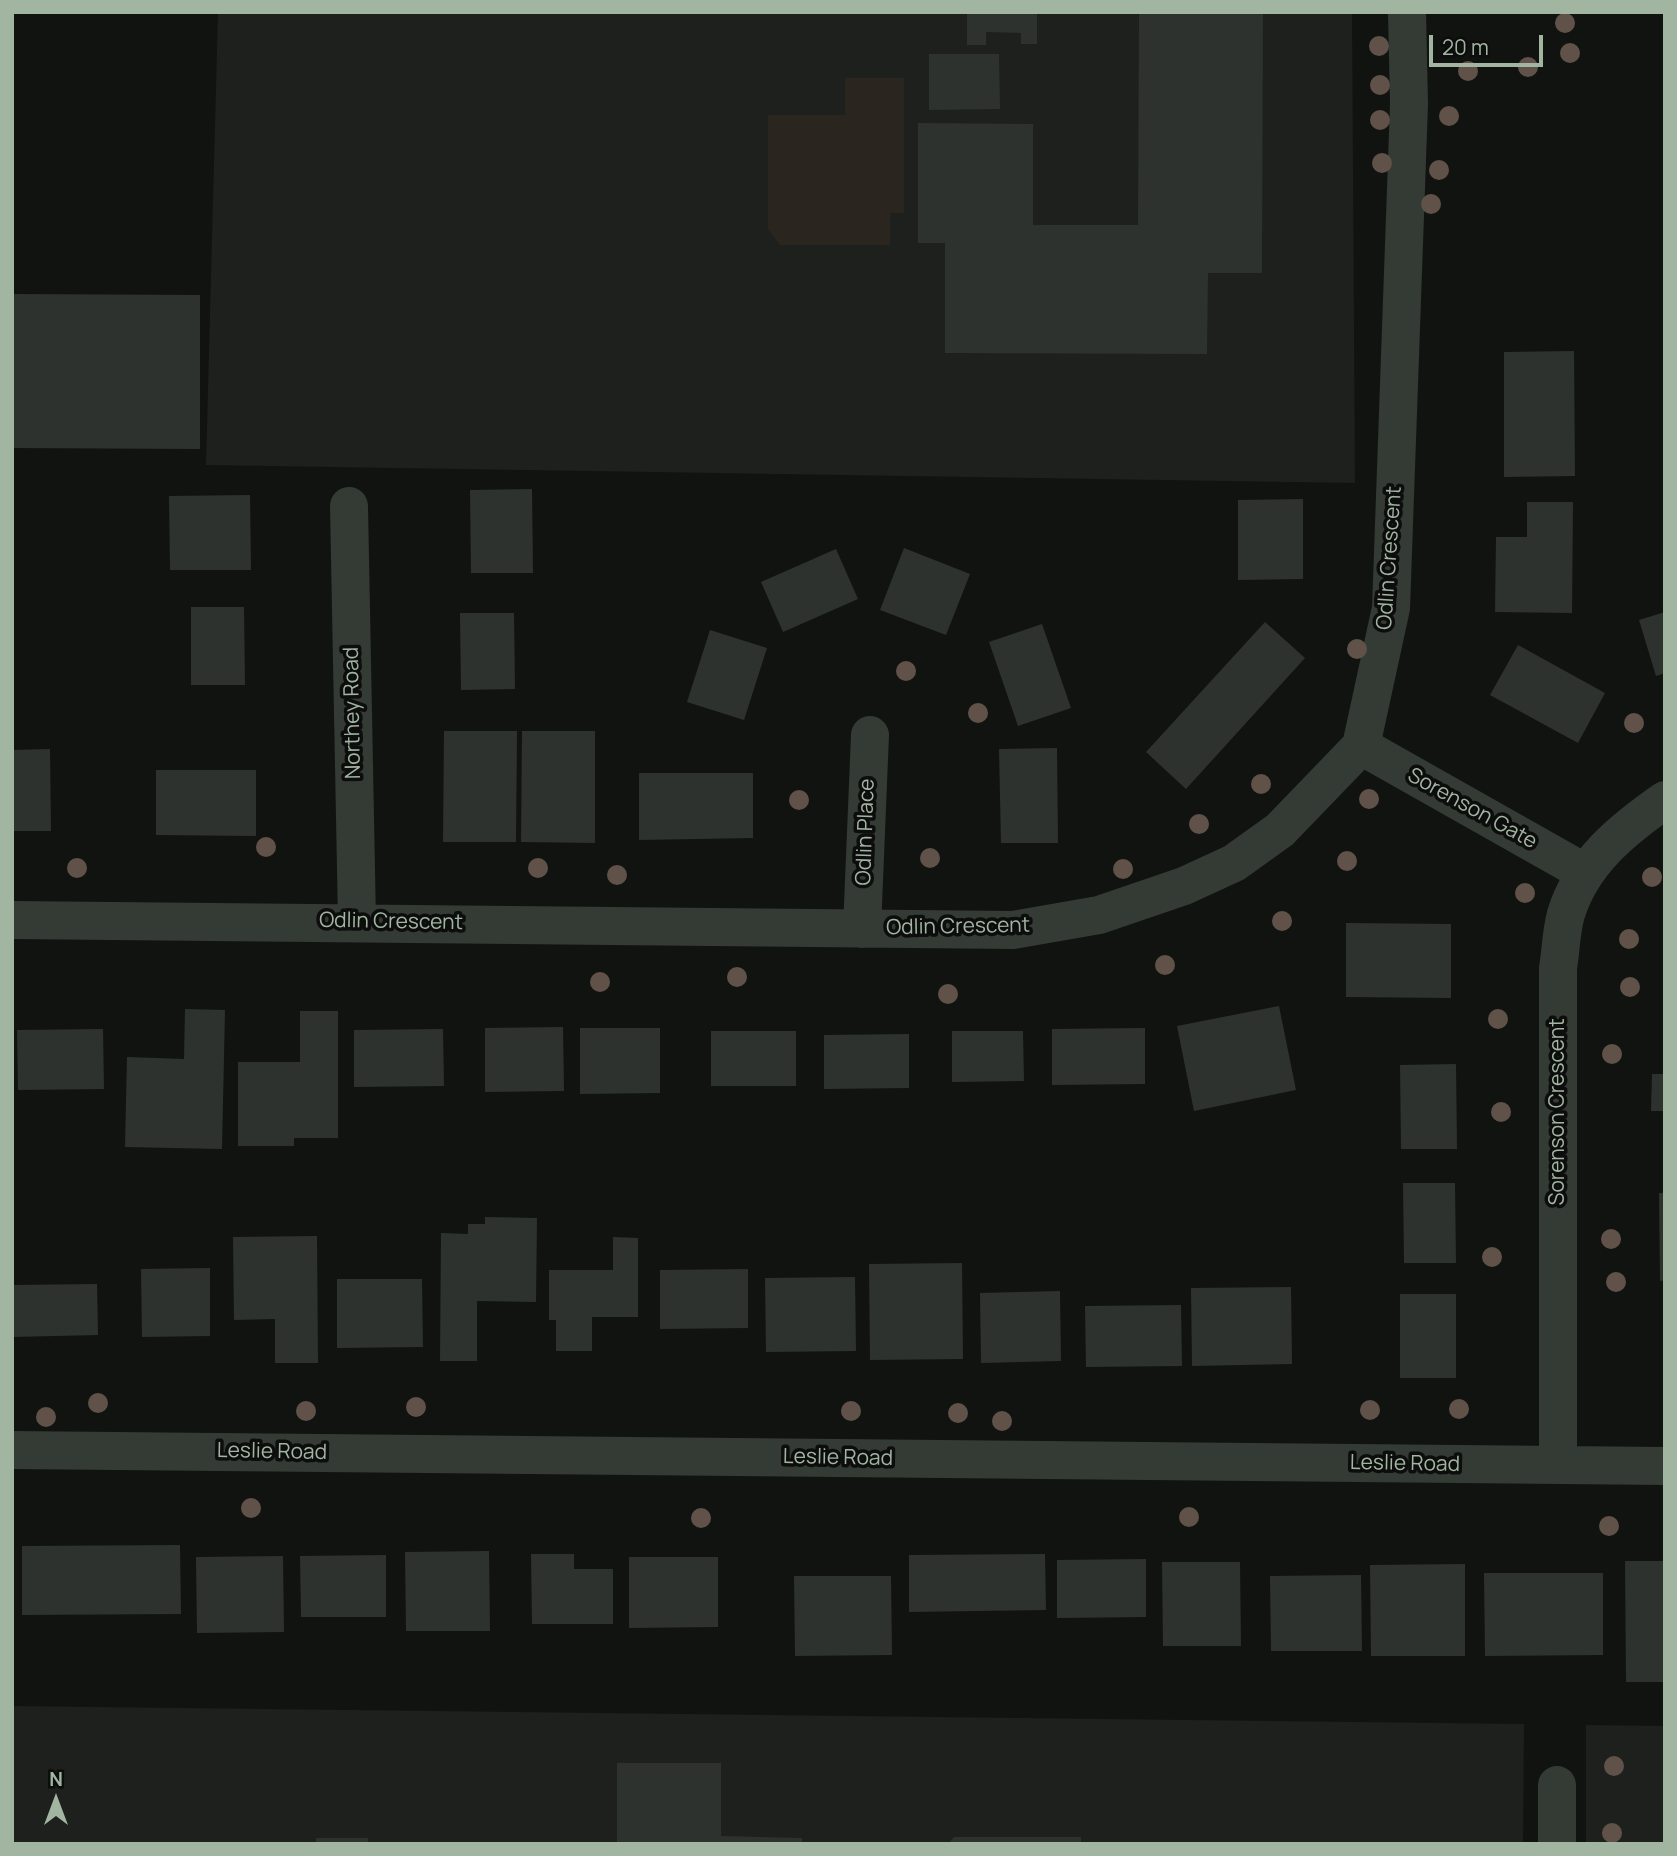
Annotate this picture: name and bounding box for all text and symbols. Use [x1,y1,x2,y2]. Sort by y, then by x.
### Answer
scale bar [1432,21,1546,65]
text: 20 m [1442,33,1489,61]
street label: Odlin Crescent [1372,485,1408,631]
street label: Northey Road [339,647,367,779]
street label: Sorenson Gate [1403,763,1541,855]
street label: Odlin Place [852,778,880,886]
street label: Odlin Crescent [319,908,463,936]
street label: Odlin Crescent [886,913,1030,941]
street label: Sorenson Crescent [1545,1018,1571,1206]
street label: Leslie Road [217,1438,327,1466]
street label: Leslie Road [783,1444,893,1472]
street label: Leslie Road [1350,1450,1460,1478]
north arrow [21,1765,91,1835]
text: N [49,1766,63,1792]

